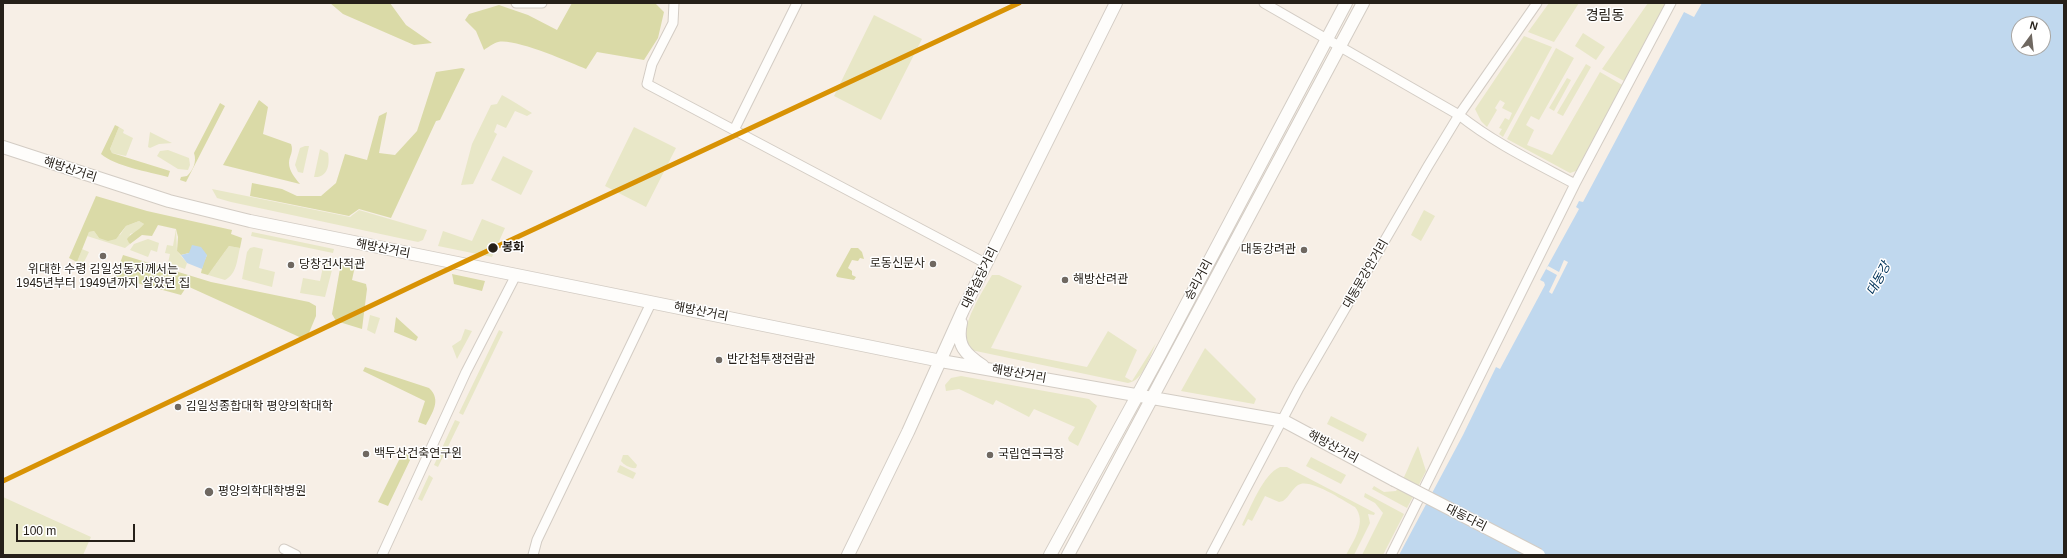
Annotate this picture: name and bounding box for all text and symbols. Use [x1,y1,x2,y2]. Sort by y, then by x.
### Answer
district label: 경림동 [1586,8,1624,24]
north arrow [2011,16,2051,56]
text: N [2028,19,2039,32]
street label: 해방산거리 [42,155,98,185]
street label: 해방산거리 [355,237,411,261]
street label: 대동문강안거리 [1340,237,1392,311]
marker: 봉화 [486,241,500,255]
place label: 봉화 [502,241,524,255]
place label: 대동강려관 [1241,243,1296,257]
street label: 대학습당거리 [959,245,1001,311]
marker: 대동강려관 [1299,245,1309,255]
marker: 위대한 수령 김일성동지께서는 1945년부터 1949년까지 살았던 집 [98,251,108,261]
place label: 로동신문사 [870,257,925,271]
street label: 승리거리 [1182,257,1216,303]
place label: 당창건사적관 [299,258,365,272]
marker: 로동신문사 [928,259,938,269]
water label: 대동강 [1864,259,1894,299]
marker: 당창건사적관 [286,260,296,270]
place label: 위대한 수령 김일성동지께서는 1945년부터 1949년까지 살았던 집 [16,263,190,291]
place label: 해방산려관 [1073,273,1128,287]
marker: 해방산려관 [1060,275,1070,285]
street label: 해방산거리 [673,300,729,324]
place label: 반간첩투쟁전람관 [727,353,815,367]
marker: 반간첩투쟁전람관 [714,355,724,365]
street label: 해방산거리 [991,362,1047,386]
place label: 김일성종합대학 평양의학대학 [186,400,333,414]
marker: 김일성종합대학 평양의학대학 [173,402,183,412]
street label: 해방산거리 [1305,428,1361,466]
place label: 백두산건축연구윈 [374,447,462,461]
place label: 국립연극극장 [998,448,1064,462]
marker: 백두산건축연구윈 [361,449,371,459]
marker: 국립연극극장 [985,450,995,460]
place label: 평양의학대학병원 [218,485,306,499]
marker: 평양의학대학병원 [203,486,215,498]
street label: 대동다리 [1443,502,1489,534]
scale bar [18,516,137,542]
text: 100 m [23,524,56,538]

